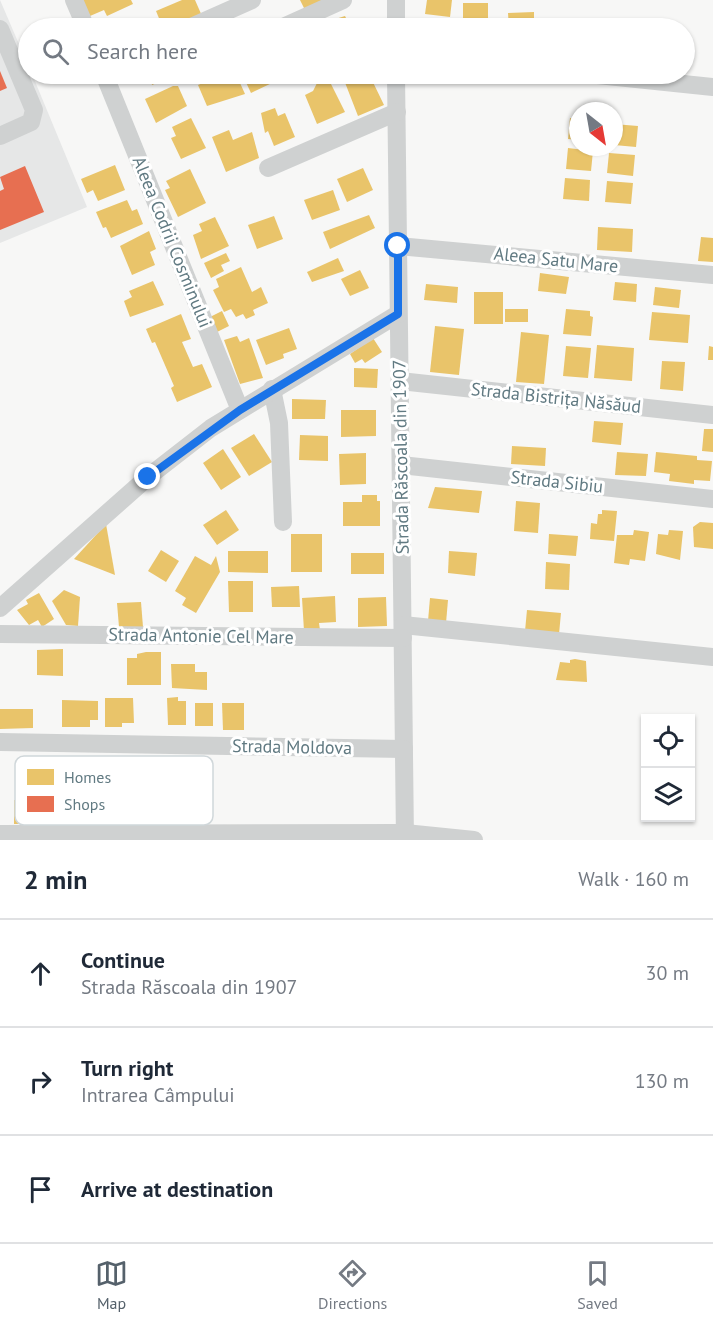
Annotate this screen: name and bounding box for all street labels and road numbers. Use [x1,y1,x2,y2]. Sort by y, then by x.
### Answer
street label: Aleea Codrii Cosminului [128,153,217,331]
street label: Aleea Satu Mare [493,242,619,277]
street label: Strada Răscoala din 1907 [387,359,414,555]
street label: Strada Bistrița Năsăud [470,377,642,418]
street label: Strada Sibiu [510,465,604,498]
street label: Strada Antonie Cel Mare [108,622,294,649]
street label: Strada Moldova [232,734,352,759]

